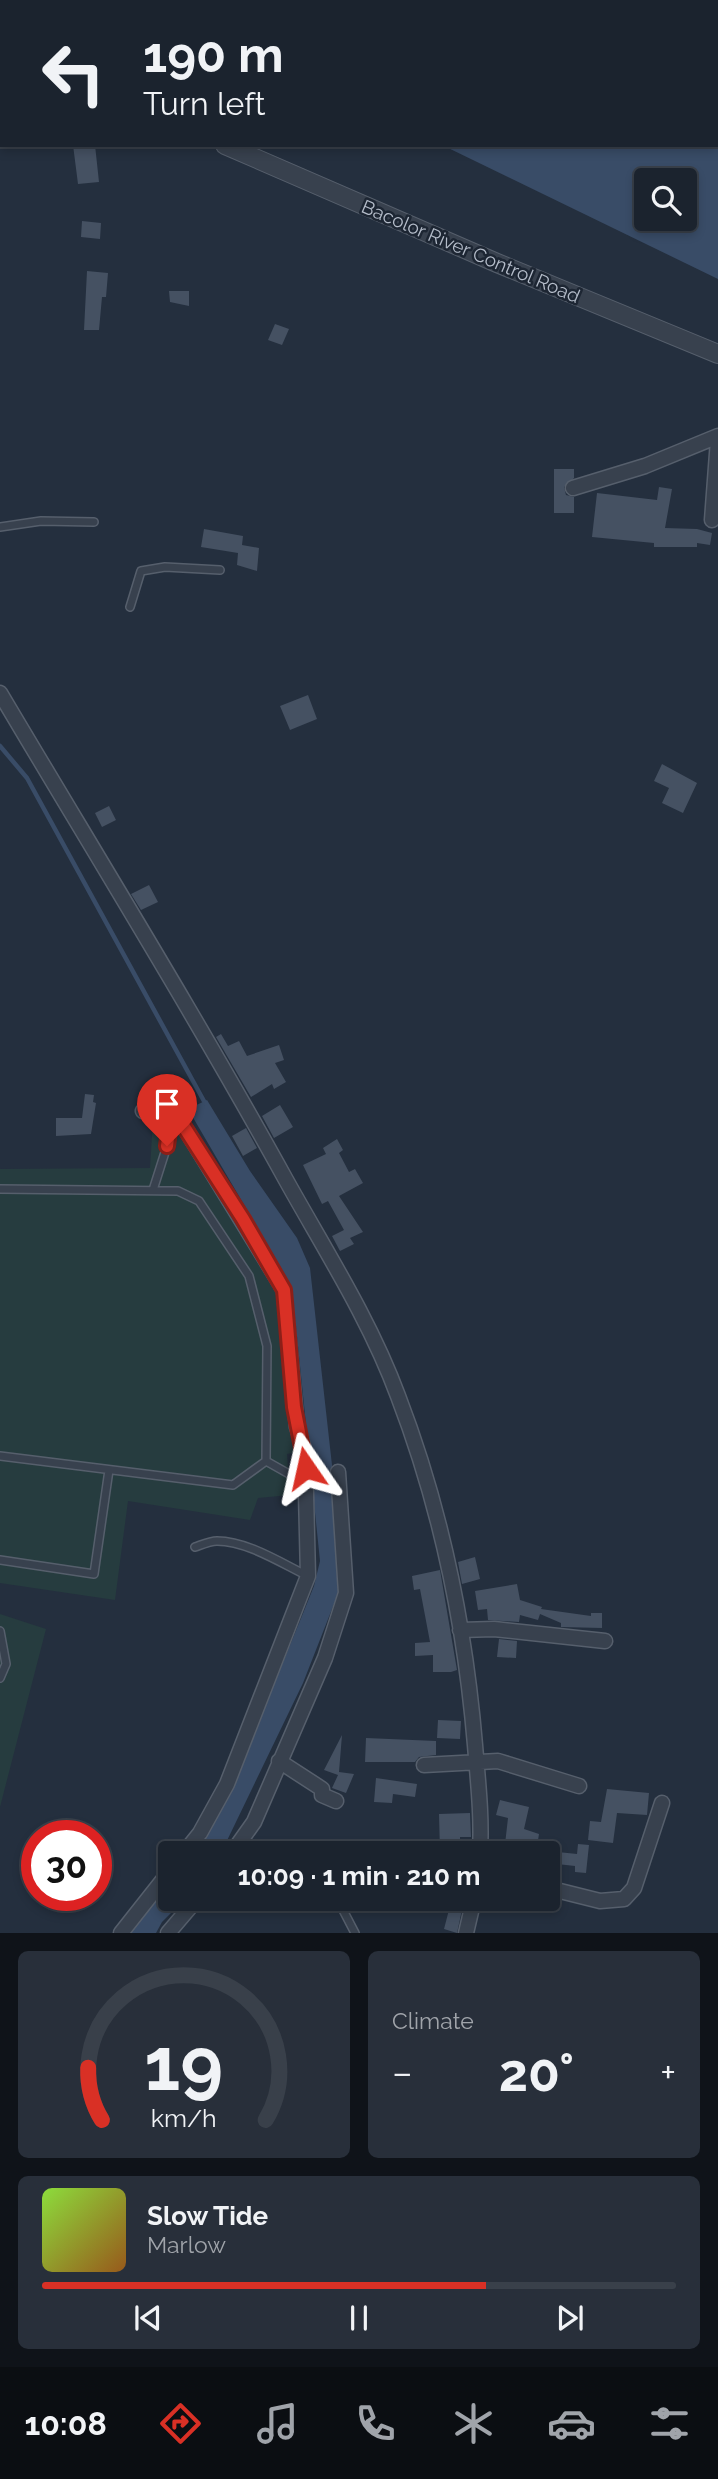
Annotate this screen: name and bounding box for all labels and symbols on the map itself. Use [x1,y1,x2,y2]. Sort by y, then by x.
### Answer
street label: Bacolor River Control Road [359,195,583,307]
pin [137,1074,197,1146]
position arrow [269,1431,343,1505]
speed limit sign: 30 [21,1820,112,1911]

